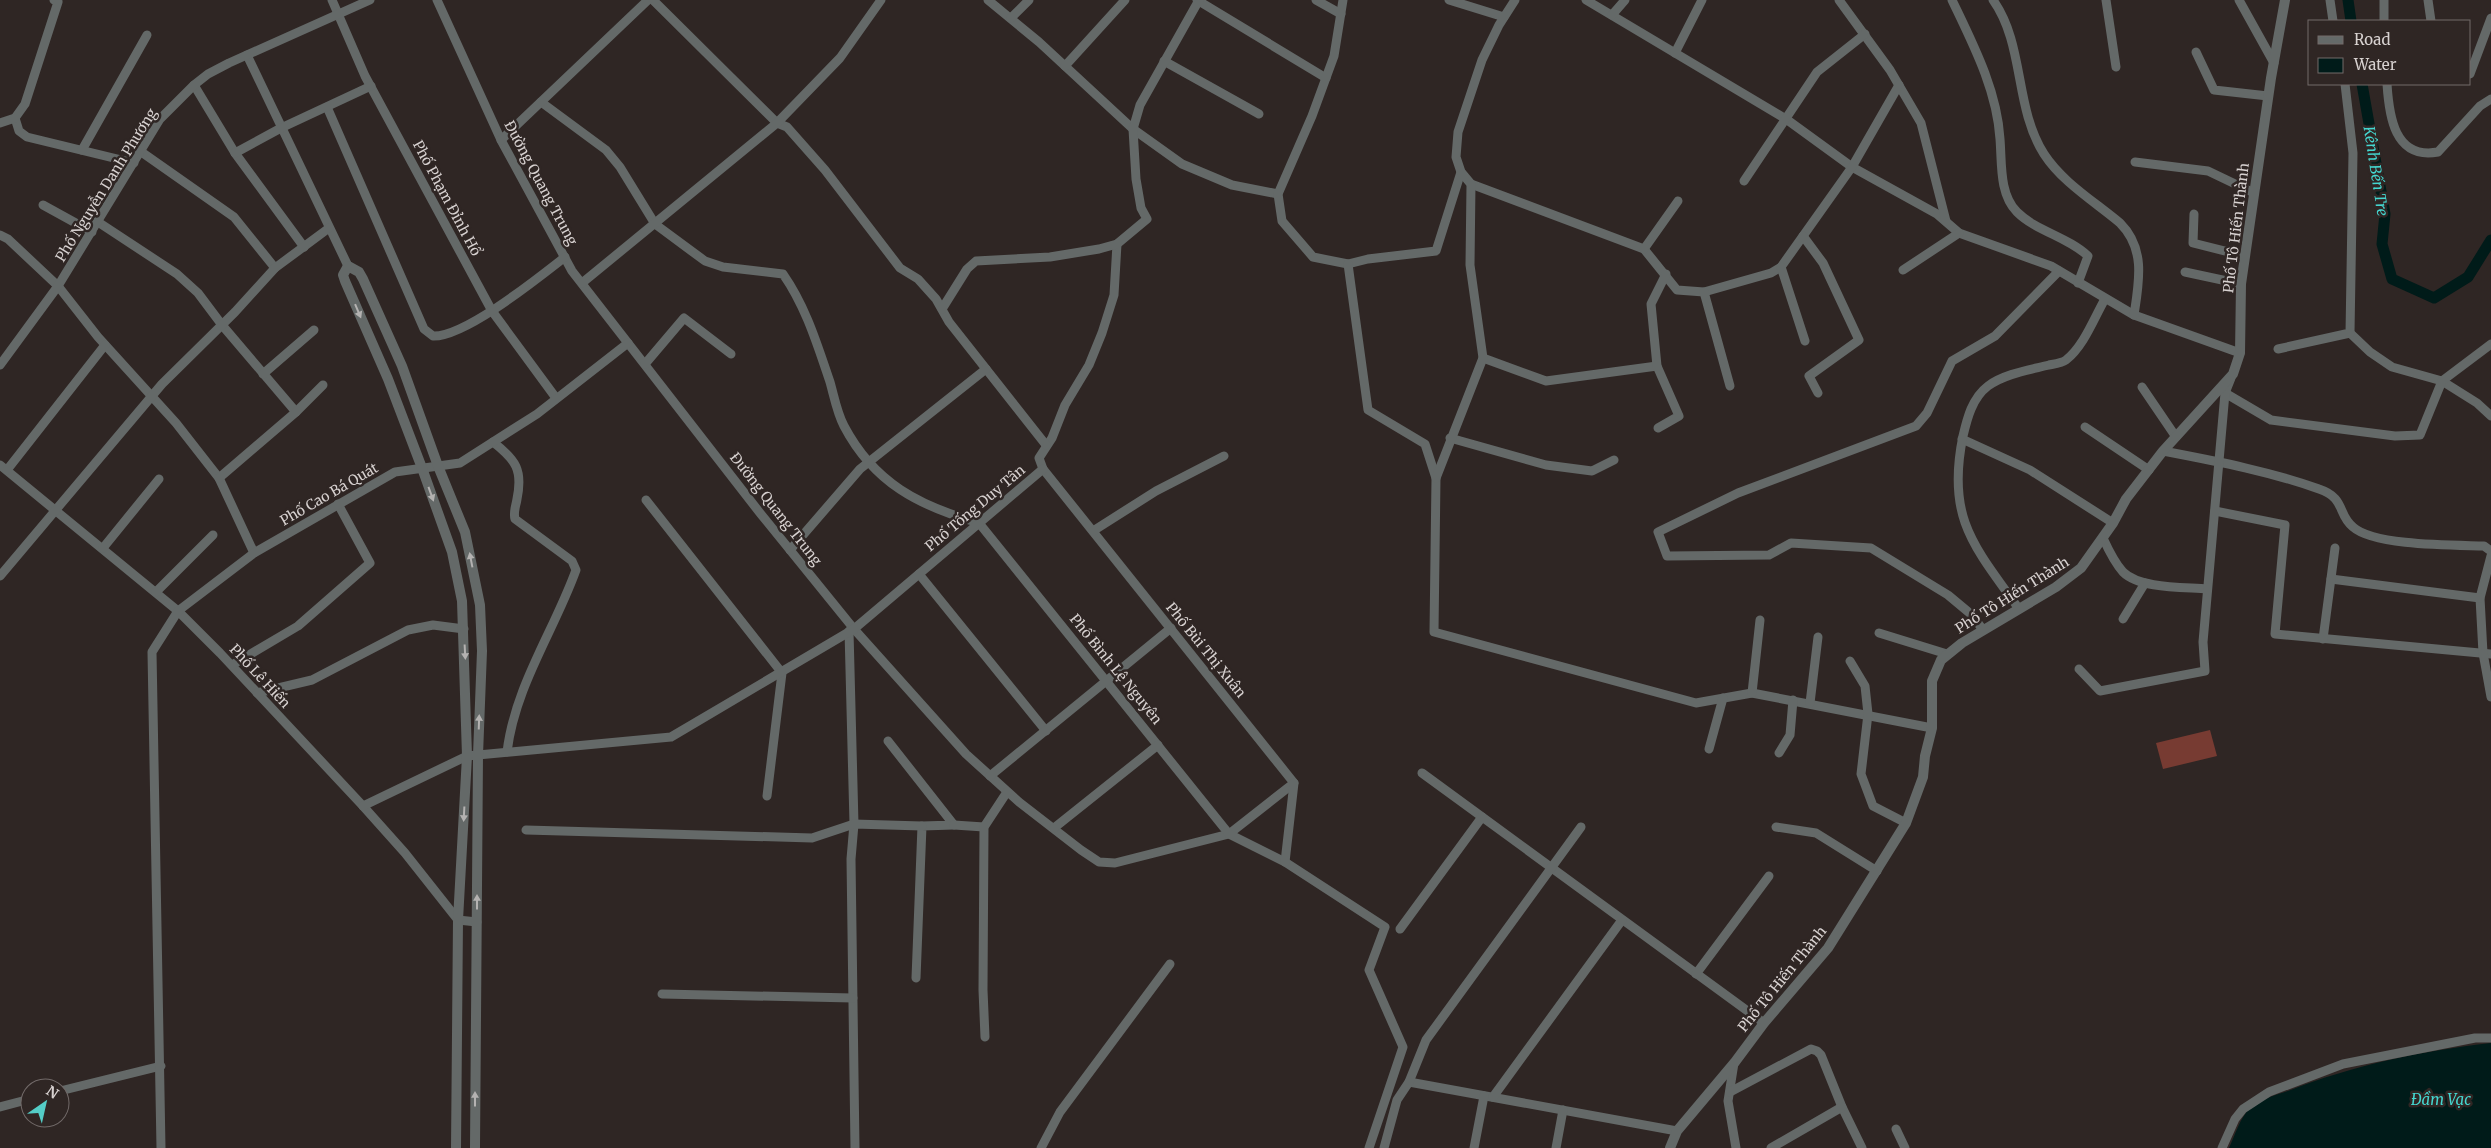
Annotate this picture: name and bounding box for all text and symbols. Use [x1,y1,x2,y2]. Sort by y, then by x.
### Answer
legend [2308,20,2471,85]
text: Road [2354,30,2390,49]
text: Water [2353,55,2397,74]
street label: Phố Nguyễn Danh Phương [51,105,161,265]
street label: Đường Quang Trung [500,118,582,249]
water label: Kênh Bến Tre [2359,124,2393,218]
street label: Phố Phạm Đỉnh Hổ [409,137,485,259]
street label: Phố Tô Hiến Thành [2219,162,2253,294]
one-way arrow [354,304,362,318]
street label: Đường Quang Trung [726,449,826,570]
street label: Phố Cao Bá Quát [277,458,382,529]
street label: Phố Tống Duy Tân [921,461,1029,555]
one-way arrow [427,487,435,502]
one-way arrow [467,553,475,568]
street label: Phố Tô Hiến Thành [1952,553,2072,637]
street label: Phố Bùi Thị Xuân [1162,599,1250,701]
street label: Phố Bình Lệ Nguyên [1066,610,1166,728]
street label: Phố Lê Hiến [226,640,294,712]
one-way arrow [462,644,470,660]
one-way arrow [476,714,484,730]
one-way arrow [459,806,467,822]
one-way arrow [473,894,481,910]
street label: Phố Tô Hiến Thành [1734,922,1830,1036]
north arrow [20,1078,70,1128]
text: N [43,1082,62,1103]
water label: Đầm Vạc [2410,1090,2471,1109]
one-way arrow [472,1091,480,1107]

